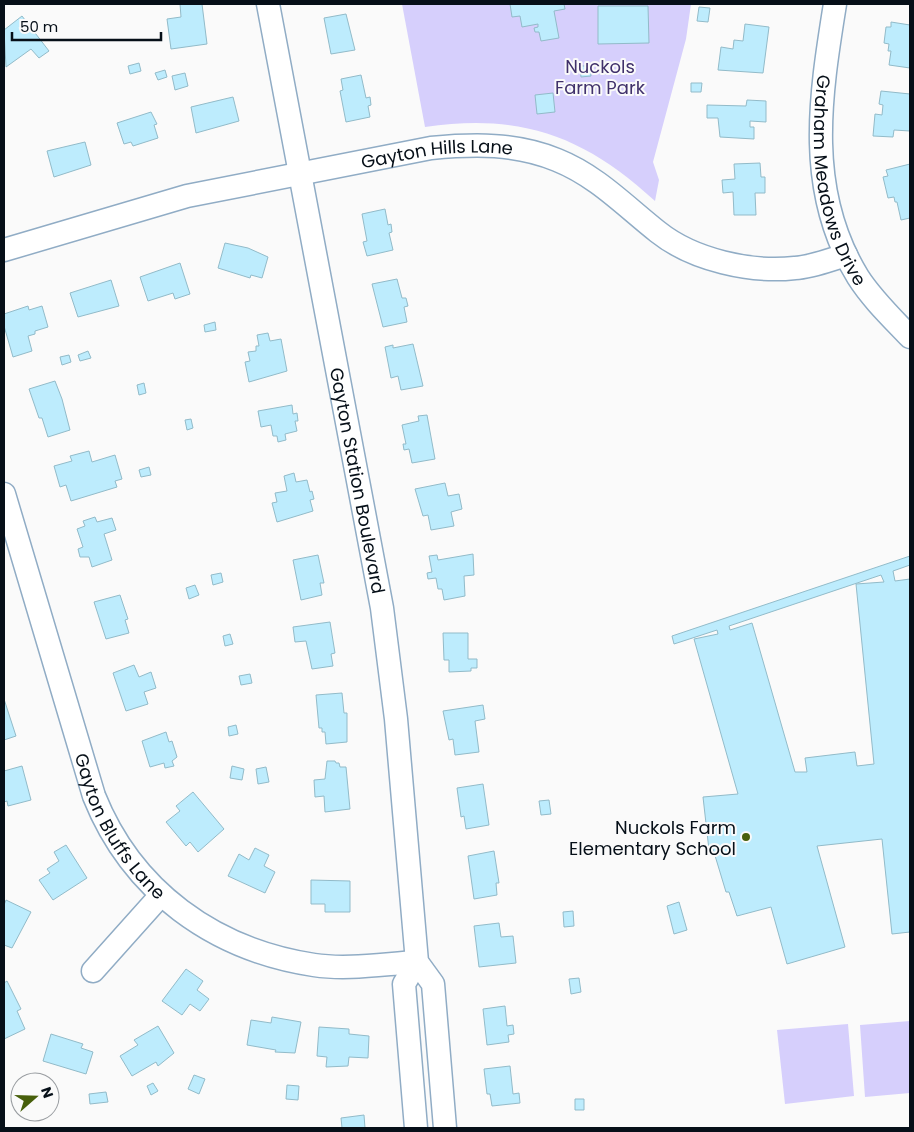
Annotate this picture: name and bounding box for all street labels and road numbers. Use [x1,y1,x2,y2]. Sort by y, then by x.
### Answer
street label: Graham Meadows Drive [808,74,873,290]
street label: Gayton Hills Lane [359,133,515,174]
street label: Gayton Station Boulevard [324,365,392,596]
street label: Gayton Bluffs Lane [69,750,171,905]

